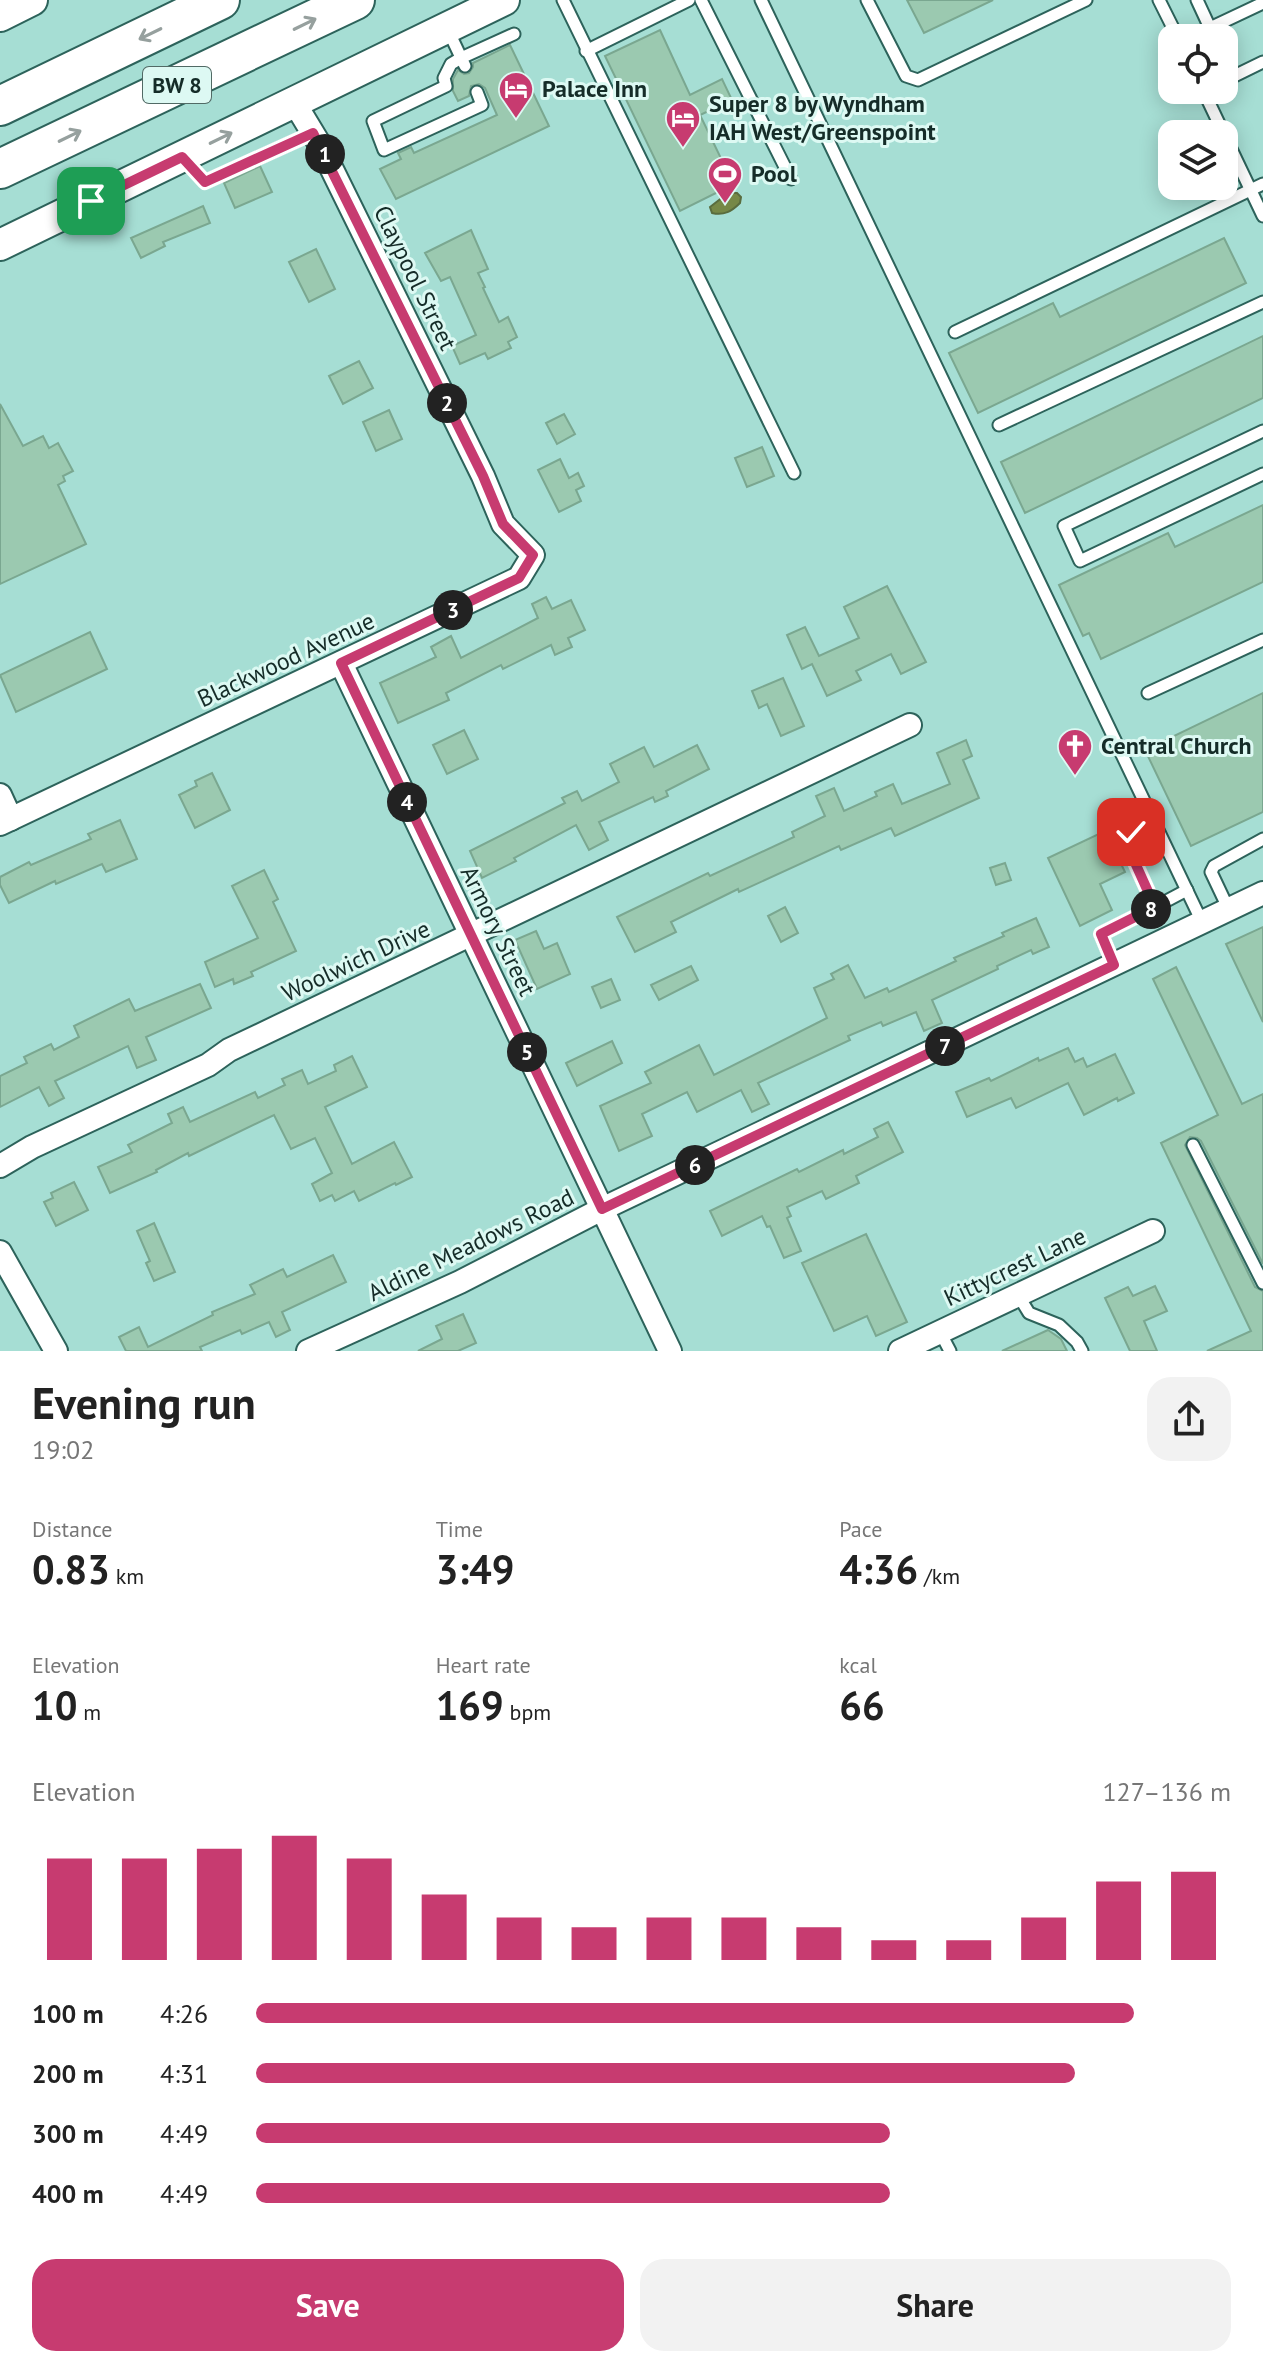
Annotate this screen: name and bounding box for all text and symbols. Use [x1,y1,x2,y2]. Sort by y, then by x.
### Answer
one-way arrow [293,16,317,31]
map controls [1158,24,1238,200]
button: locate [1158,24,1238,104]
one-way arrow [138,27,162,42]
road number: BW 8 [143,67,211,103]
hotel icon: Palace Inn [497,70,535,120]
place label: Palace Inn [542,73,647,104]
place label: Super 8 by Wyndham IAH West/Greenspoint [709,88,936,147]
hotel icon: Super 8 by Wyndham IAH West/Greenspoint [664,99,702,149]
button: layers [1158,120,1238,200]
one-way arrow [58,128,82,143]
one-way arrow [209,130,233,145]
pin: 1 [305,134,345,174]
text: 1 [319,140,331,168]
sports icon: Pool [706,155,744,205]
place label: Pool [751,158,798,189]
pin [57,167,125,235]
icon: arrive [69,179,113,223]
street label: Claypool Street [367,200,464,355]
pin: 2 [427,383,467,423]
text: 2 [441,389,453,417]
pin: 3 [433,590,473,630]
text: 3 [447,596,459,624]
street label: Blackwood Avenue [192,605,379,714]
church icon: Central Church [1056,727,1094,777]
place label: Central Church [1101,730,1252,761]
pin: 4 [387,782,427,822]
text: 4 [401,788,413,816]
pin [1097,798,1165,866]
icon: check [1109,810,1153,854]
street label: Armory Street [454,861,543,1001]
pin: 8 [1131,889,1171,929]
text: 8 [1145,895,1157,923]
street label: Woolwich Drive [277,913,435,1008]
pin: 7 [925,1026,965,1066]
pin: 5 [507,1032,547,1072]
text: 7 [939,1032,951,1060]
text: 5 [521,1038,533,1066]
pin: 6 [675,1145,715,1185]
text: 6 [689,1151,701,1179]
street label: Aldine Meadows Road [363,1181,579,1308]
street label: Kittycrest Lane [939,1220,1091,1313]
text: Evening run [32,1374,256,1431]
button: share [1147,1377,1231,1461]
text: 19:02 [32,1433,94,1466]
text: Distance [32,1515,113,1543]
text: Time [436,1515,483,1543]
text: Pace [839,1515,882,1543]
text: 0.83 [32,1543,110,1595]
text: 3:49 [436,1543,514,1595]
text: 4:36 [839,1543,918,1595]
text: km [110,1562,144,1590]
text: /km [918,1562,960,1590]
text: Elevation [32,1651,120,1679]
text: Heart rate [436,1651,531,1679]
text: kcal [839,1651,877,1679]
text: 10 [32,1679,77,1731]
text: 169 [436,1679,504,1731]
text: 66 [839,1679,885,1731]
text: m [77,1698,101,1726]
text: bpm [504,1698,551,1726]
text: Elevation [32,1775,136,1808]
text: 127–136 m [1102,1775,1231,1808]
text: 100 m [32,1997,104,2030]
text: 4:26 [160,1997,208,2030]
text: 200 m [32,2057,104,2090]
text: 4:31 [160,2057,208,2090]
text: 300 m [32,2117,104,2150]
text: 4:49 [160,2117,208,2150]
text: 400 m [32,2177,104,2210]
text: 4:49 [160,2177,208,2210]
button: Save [32,2259,624,2351]
button: Share [640,2259,1231,2351]

